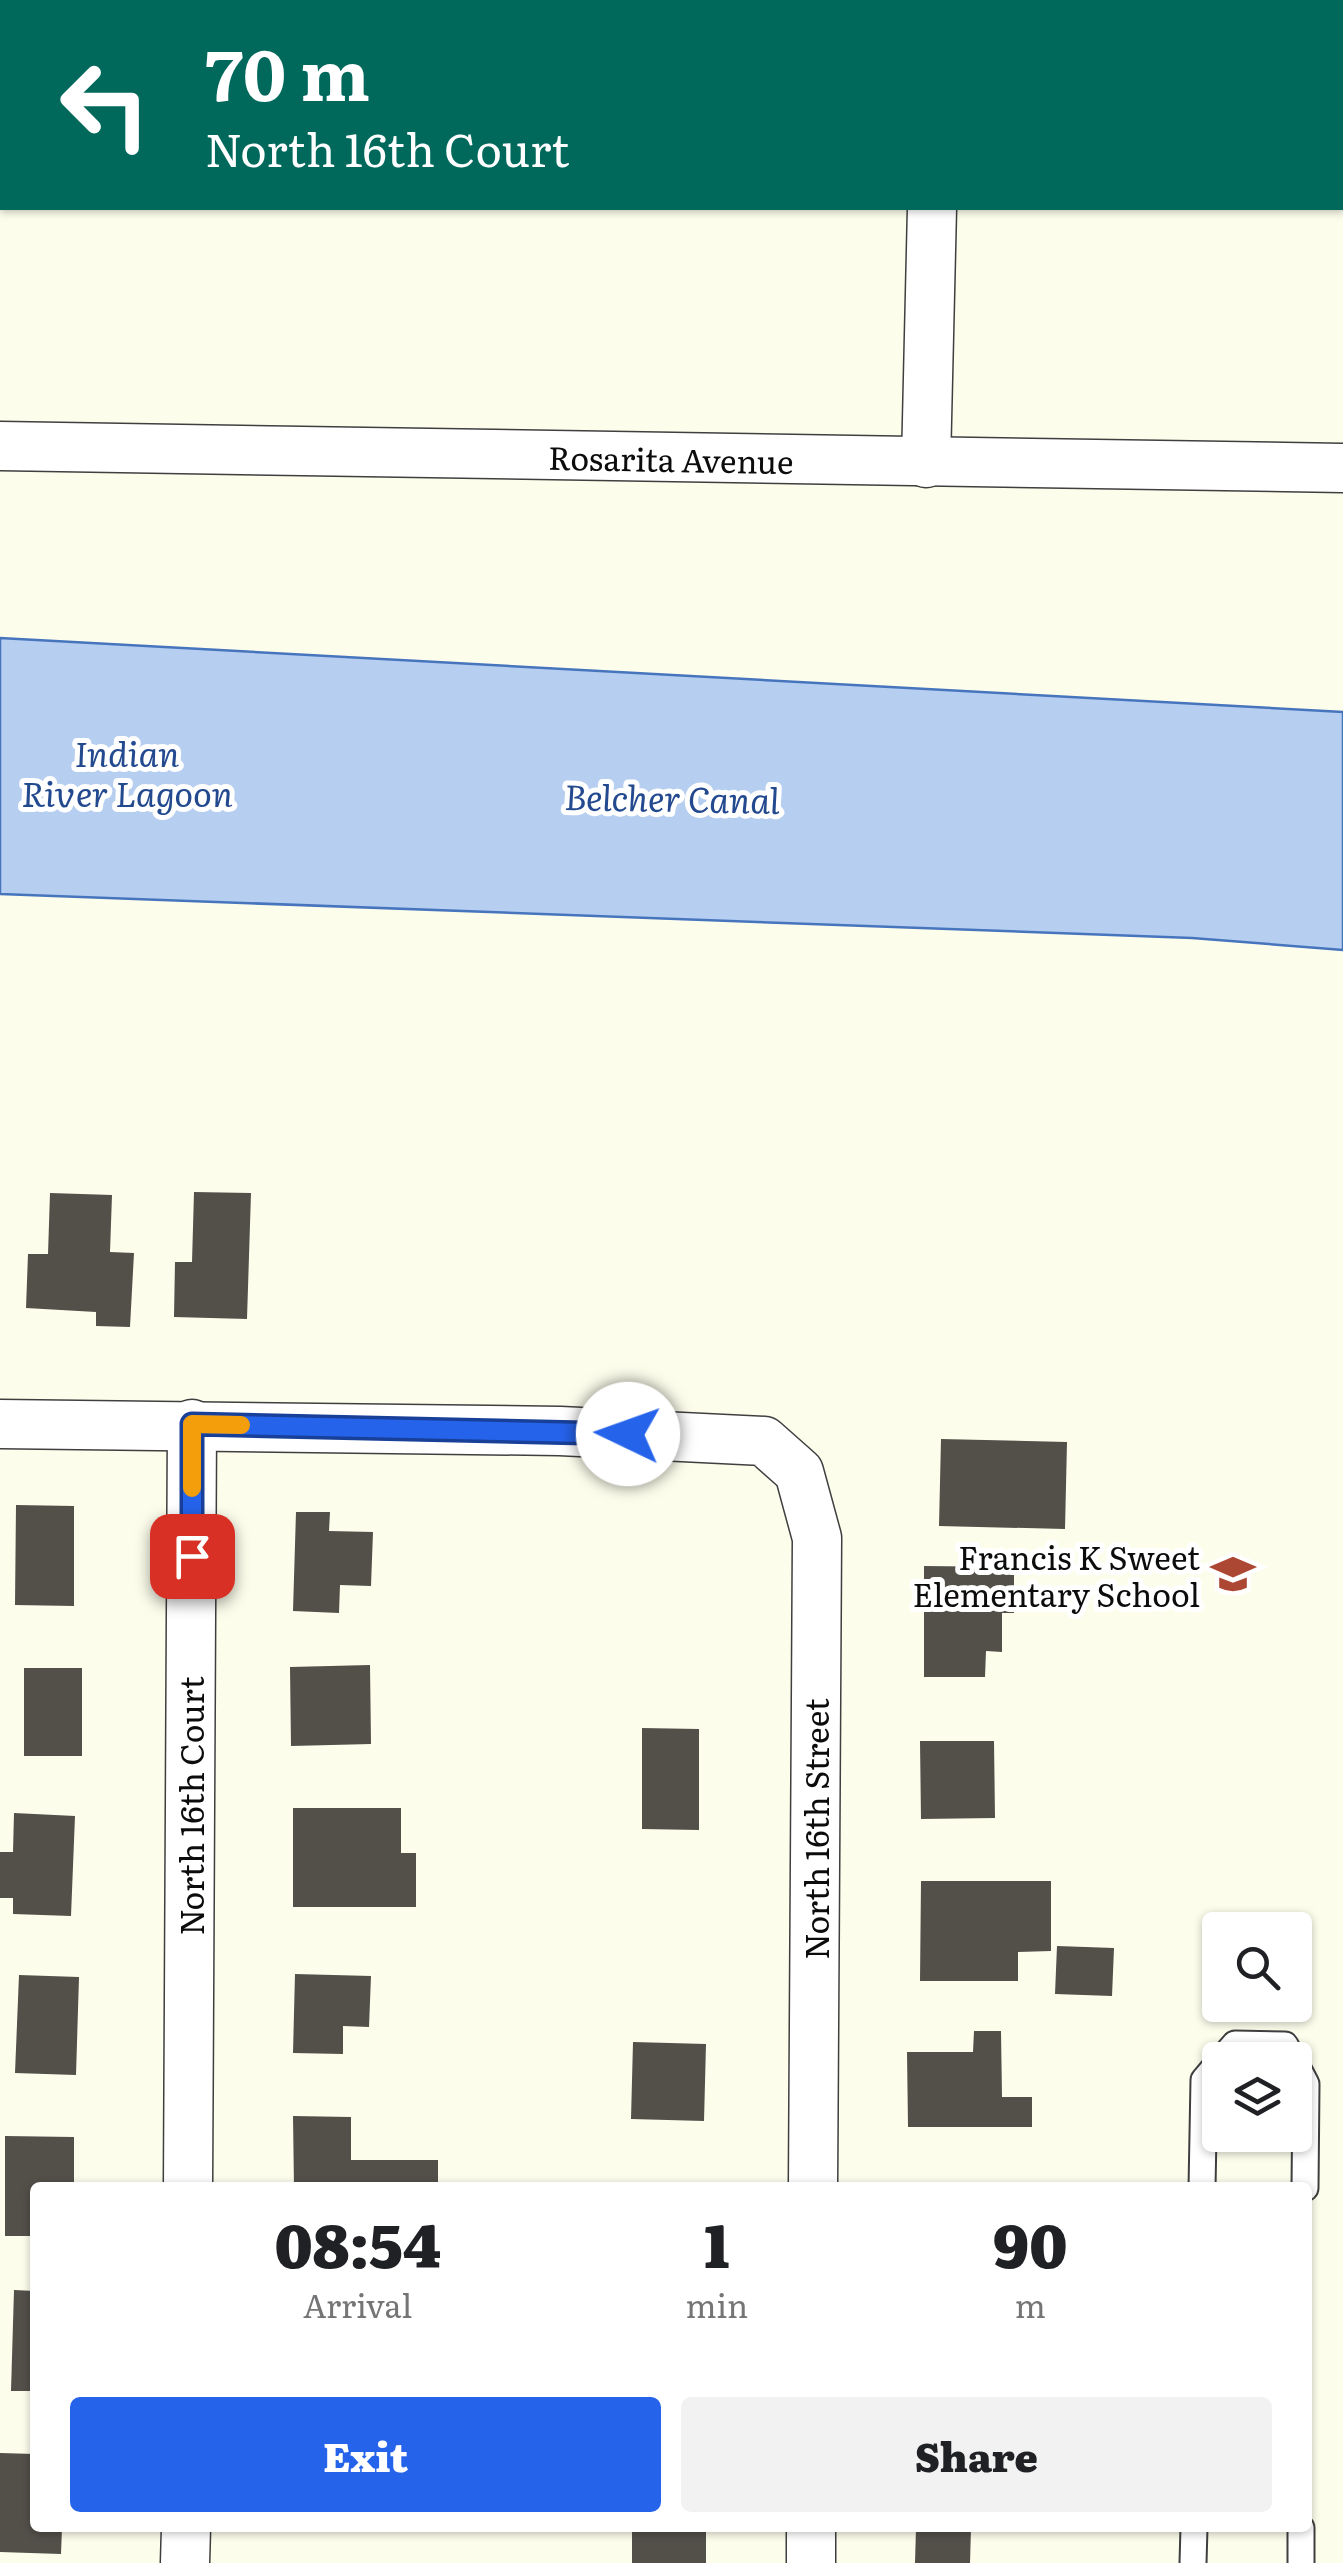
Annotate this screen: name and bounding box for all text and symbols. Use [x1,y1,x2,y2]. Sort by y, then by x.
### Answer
text: 70 m [205,19,370,123]
icon: left [40,40,170,170]
text: North 16th Court [205,114,570,181]
street label: Rosarita Avenue [548,432,794,484]
water label: Indian River Lagoon [21,726,233,818]
water label: Belcher Canal [564,769,780,825]
position arrow [576,1382,680,1486]
pin [150,1514,235,1599]
icon: arrive [165,1529,220,1584]
place label: Francis K Sweet Elementary School [913,1532,1200,1617]
school or university icon: Francis K Sweet Elementary School [1209,1550,1257,1598]
street label: North 16th Court [166,1676,214,1936]
street label: North 16th Street [791,1698,839,1960]
map controls [1202,1912,1312,2152]
button: search [1202,1912,1312,2022]
button: layers [1202,2042,1312,2152]
text: 08:54 [274,2197,441,2286]
text: 1 [704,2197,729,2286]
text: 90 [993,2197,1068,2286]
text: Arrival [303,2280,412,2328]
text: min [685,2280,748,2328]
text: m [1015,2280,1046,2328]
button: Exit [70,2397,661,2512]
button: Share [681,2397,1272,2512]

